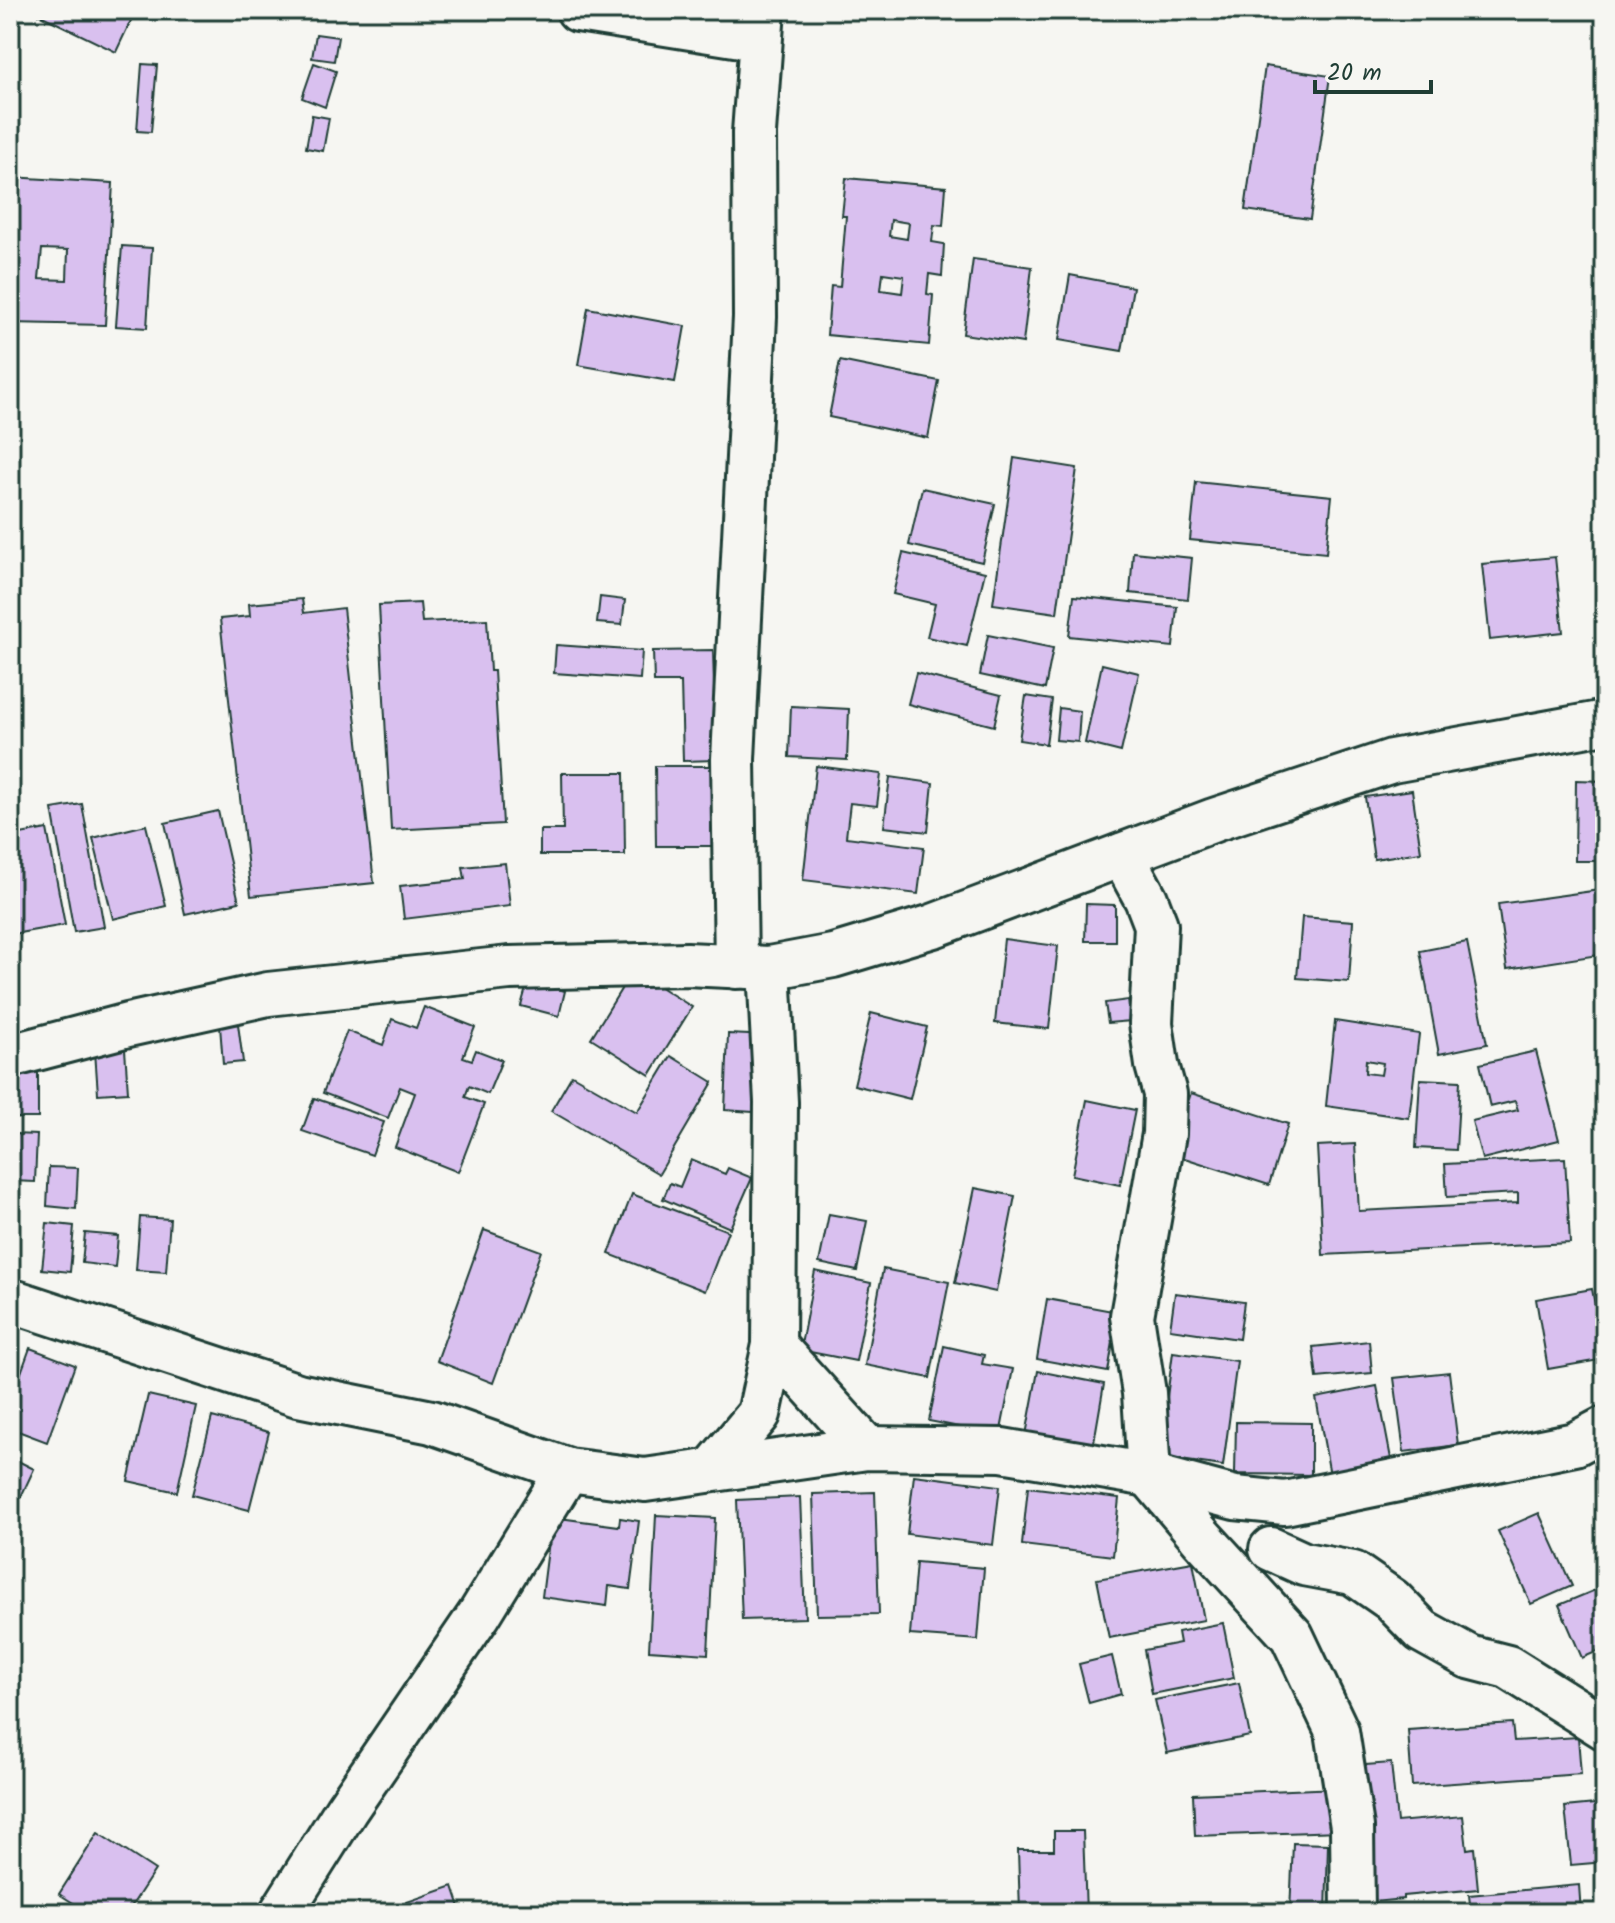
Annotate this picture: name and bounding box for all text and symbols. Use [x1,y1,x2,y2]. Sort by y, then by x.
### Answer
scale bar [1315,44,1431,94]
text: 20 m [1327,54,1382,93]

